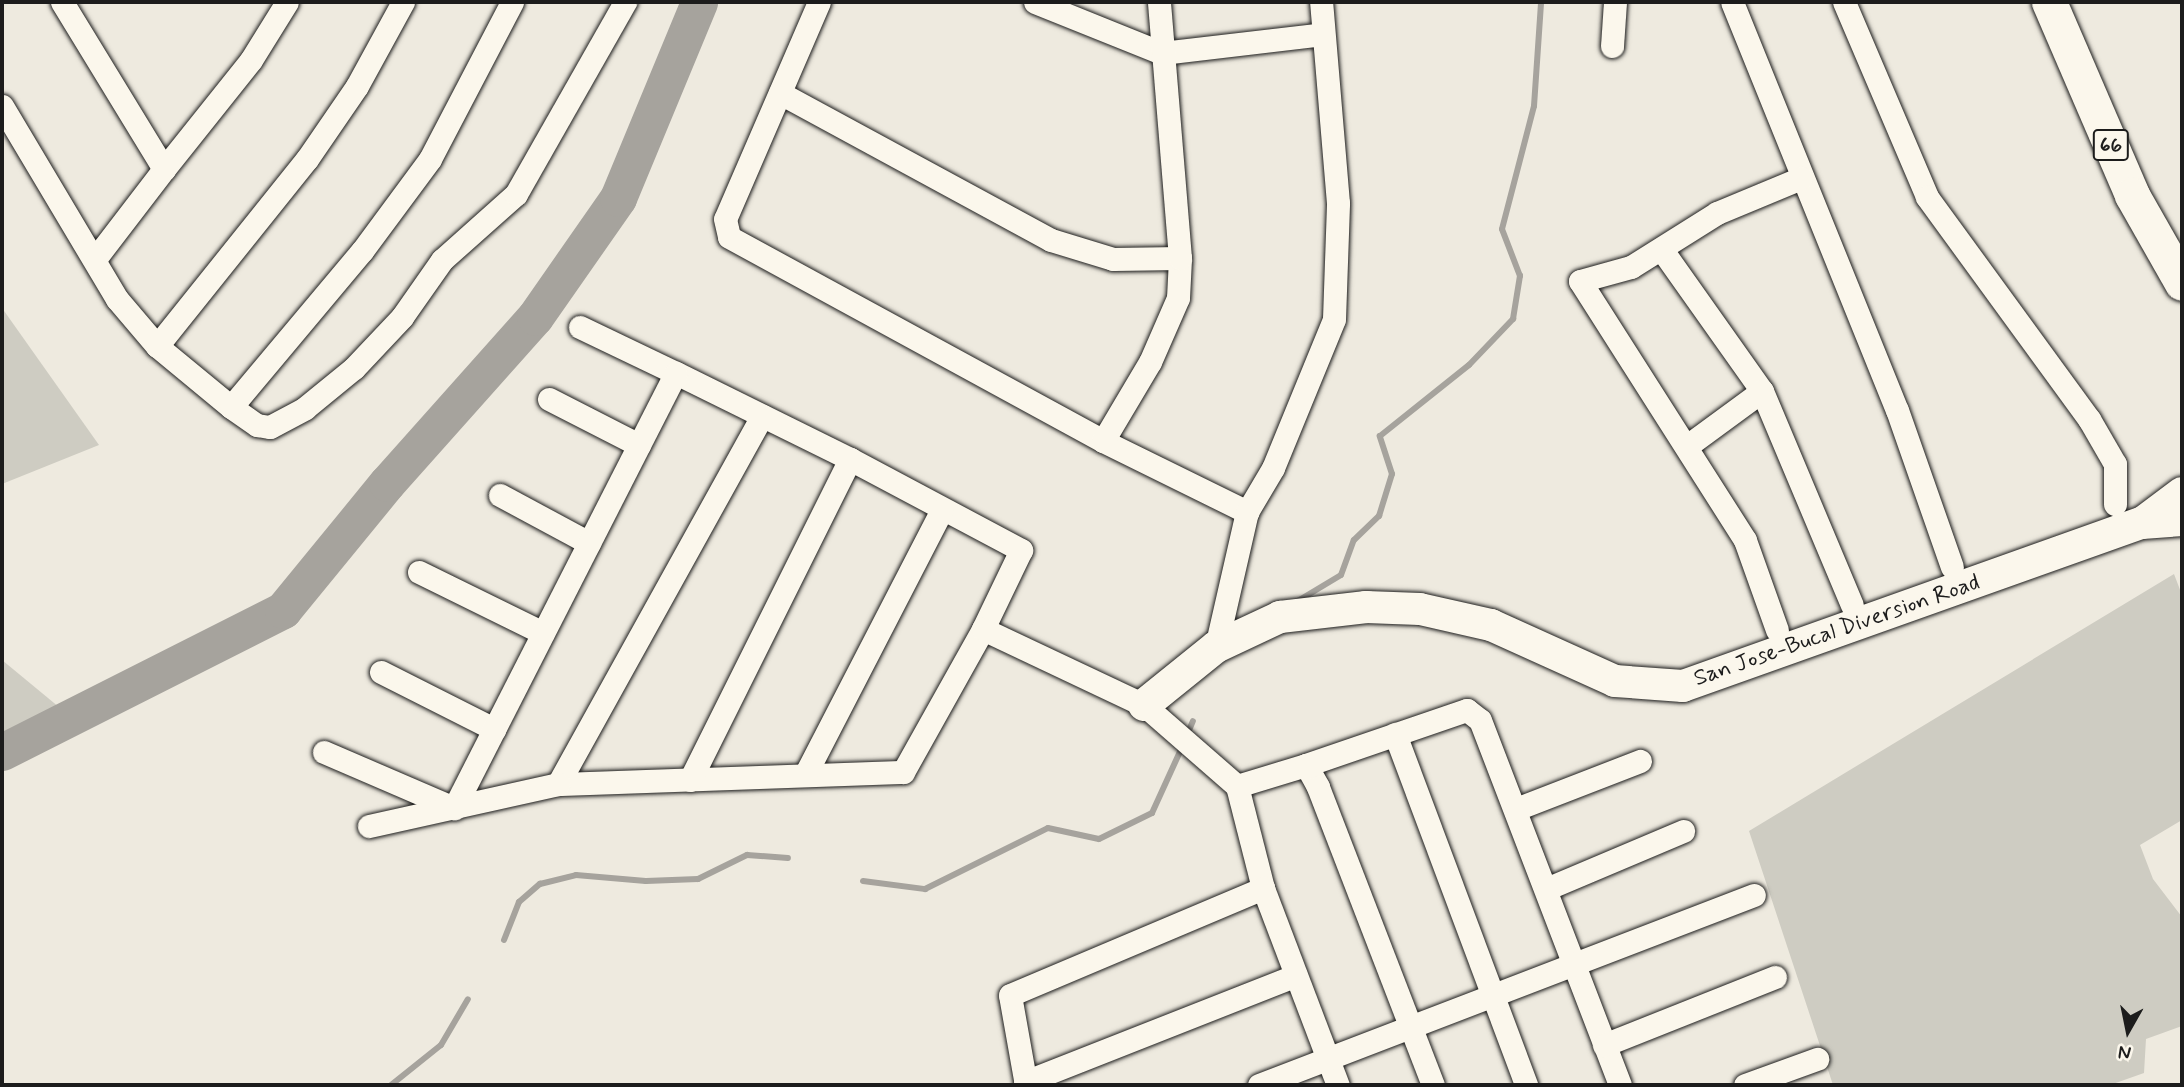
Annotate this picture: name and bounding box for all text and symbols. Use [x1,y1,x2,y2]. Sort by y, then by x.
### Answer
road number: 66 [2092,128,2130,162]
street label: San Jose-Bucal Diversion Road [1691,569,1983,693]
north arrow [2093,996,2163,1066]
text: N [2116,1039,2133,1066]

